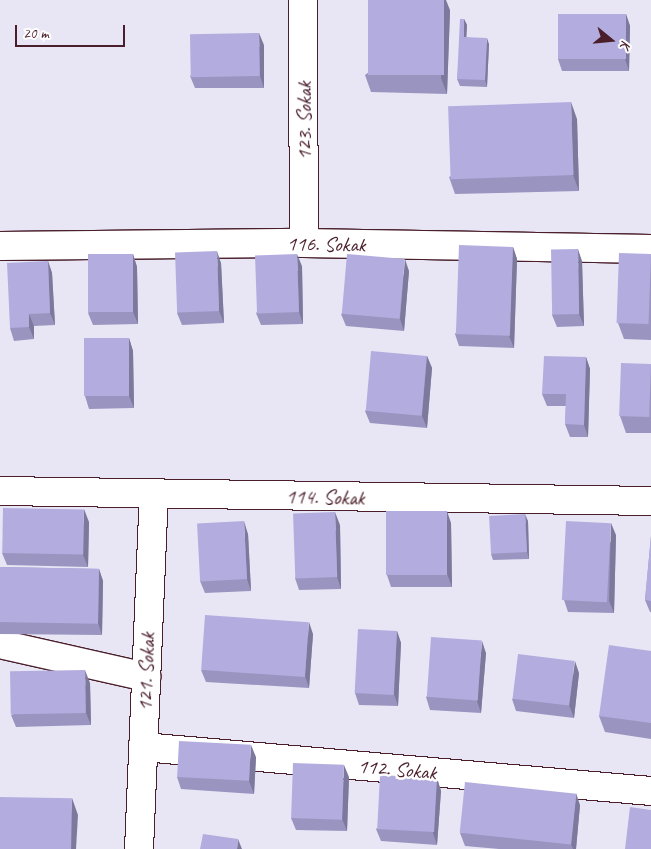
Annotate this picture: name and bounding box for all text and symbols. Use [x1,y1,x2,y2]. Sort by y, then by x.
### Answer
scale bar [18,15,128,47]
north arrow [586,15,636,65]
text: 20 m [23,24,49,43]
text: K [617,39,635,50]
street label: 123. Sokak [291,82,317,160]
street label: 116. Sokak [286,231,366,257]
street label: 114. Sokak [285,484,365,510]
street label: 121. Sokak [132,632,160,712]
street label: 112. Sokak [357,753,437,785]

